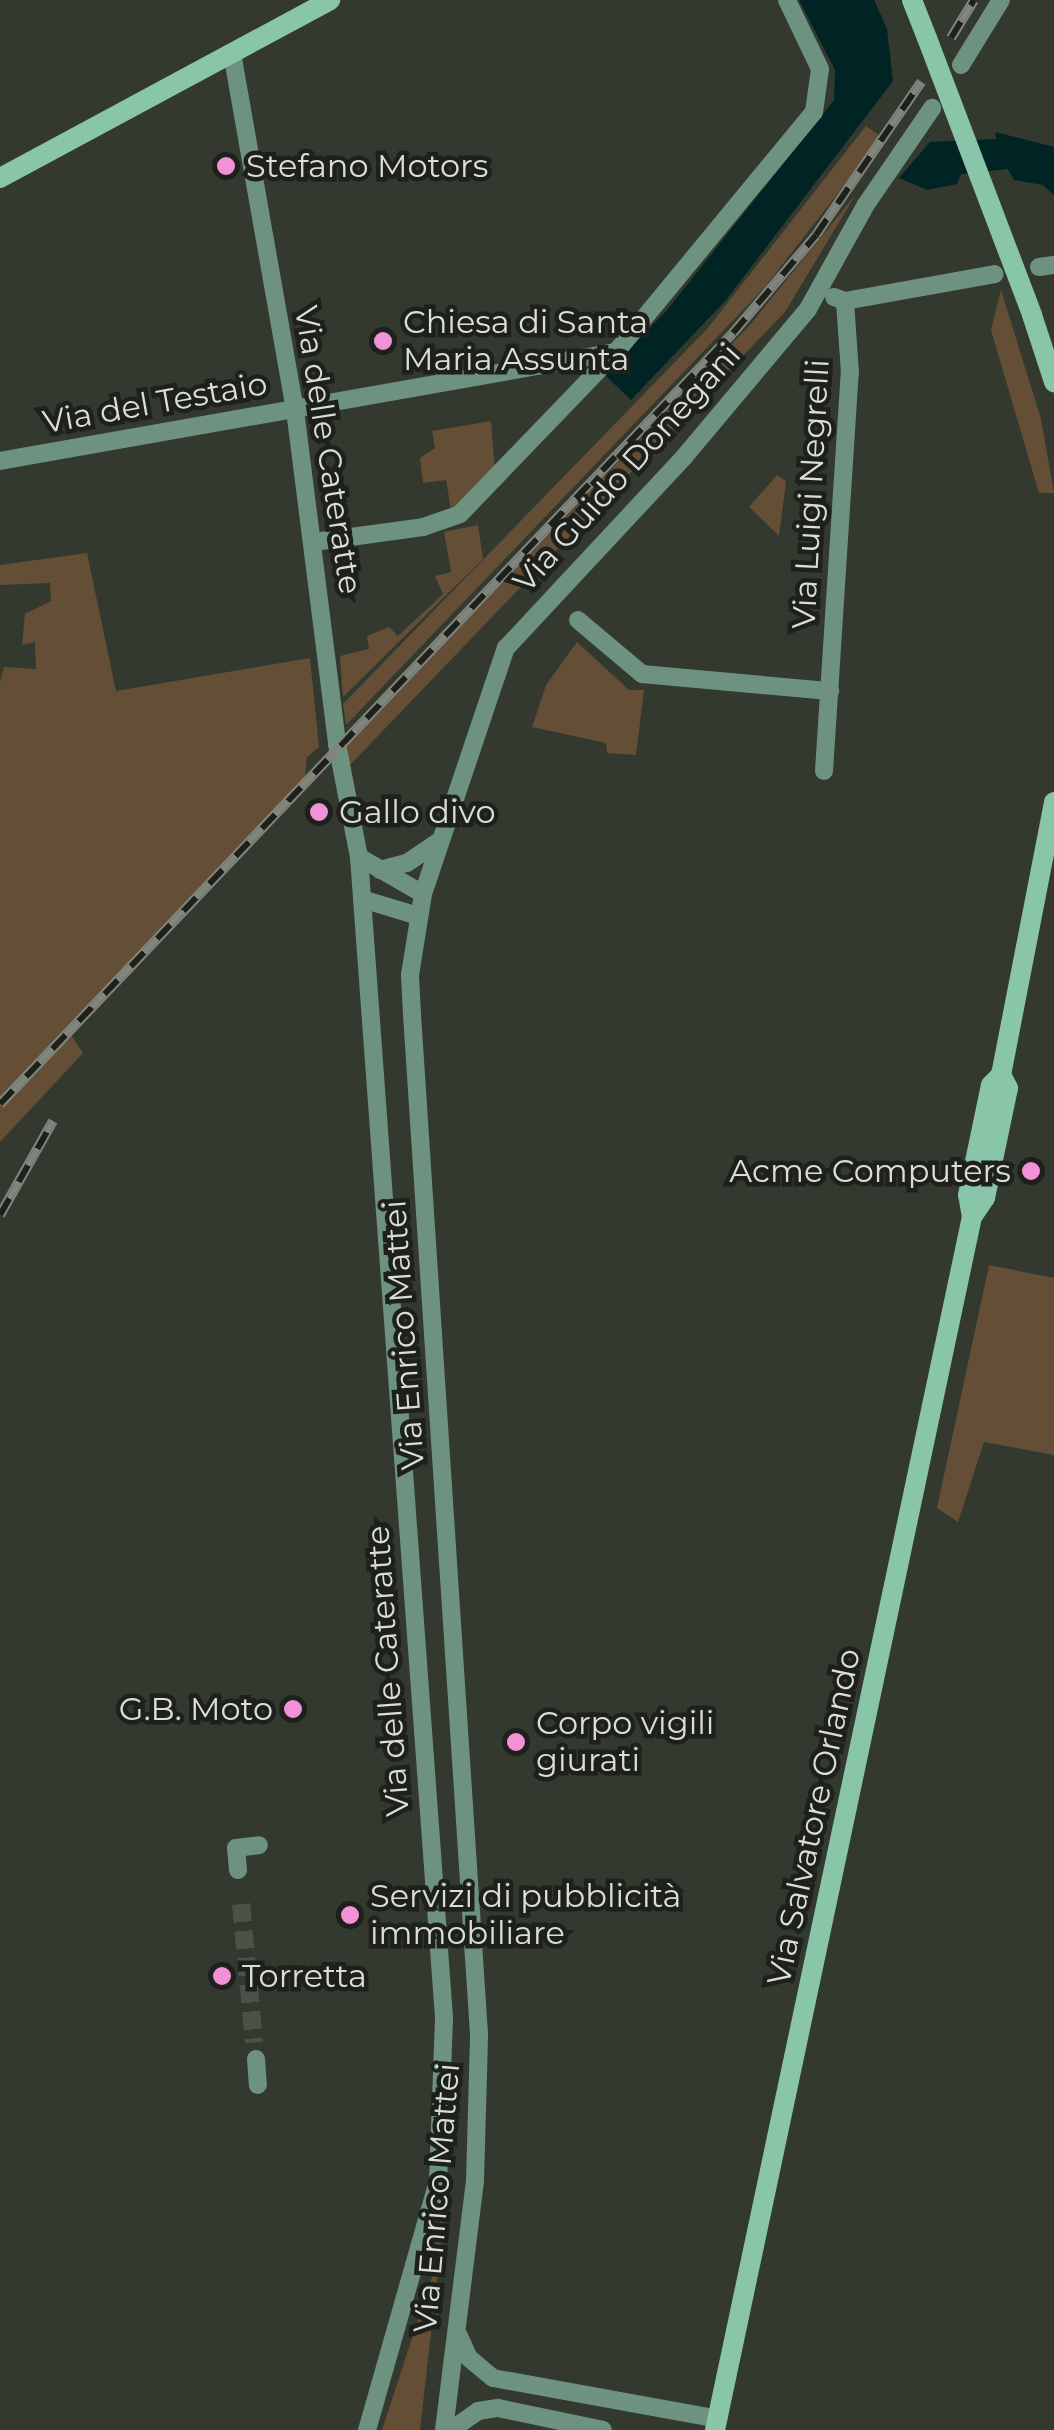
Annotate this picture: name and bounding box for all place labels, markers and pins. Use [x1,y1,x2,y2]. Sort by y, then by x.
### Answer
place label: Stefano Motors [246,147,488,185]
marker: Stefano Motors [215,155,237,177]
place label: Chiesa di Santa Maria Assunta [403,304,648,379]
marker: Chiesa di Santa Maria Assunta [372,330,394,352]
place label: Gallo divo [339,793,496,831]
marker: Gallo divo [308,801,330,823]
place label: Acme Computers [729,1152,1011,1190]
marker: Acme Computers [1020,1160,1042,1182]
place label: G.B. Moto [119,1690,273,1728]
marker: G.B. Moto [282,1698,304,1720]
place label: Corpo vigili giurati [536,1705,714,1780]
marker: Corpo vigili giurati [505,1731,527,1753]
place label: Servizi di pubblicità immobiliare [370,1878,681,1953]
marker: Servizi di pubblicità immobiliare [339,1904,361,1926]
place label: Torretta [242,1957,367,1995]
marker: Torretta [211,1965,233,1987]

